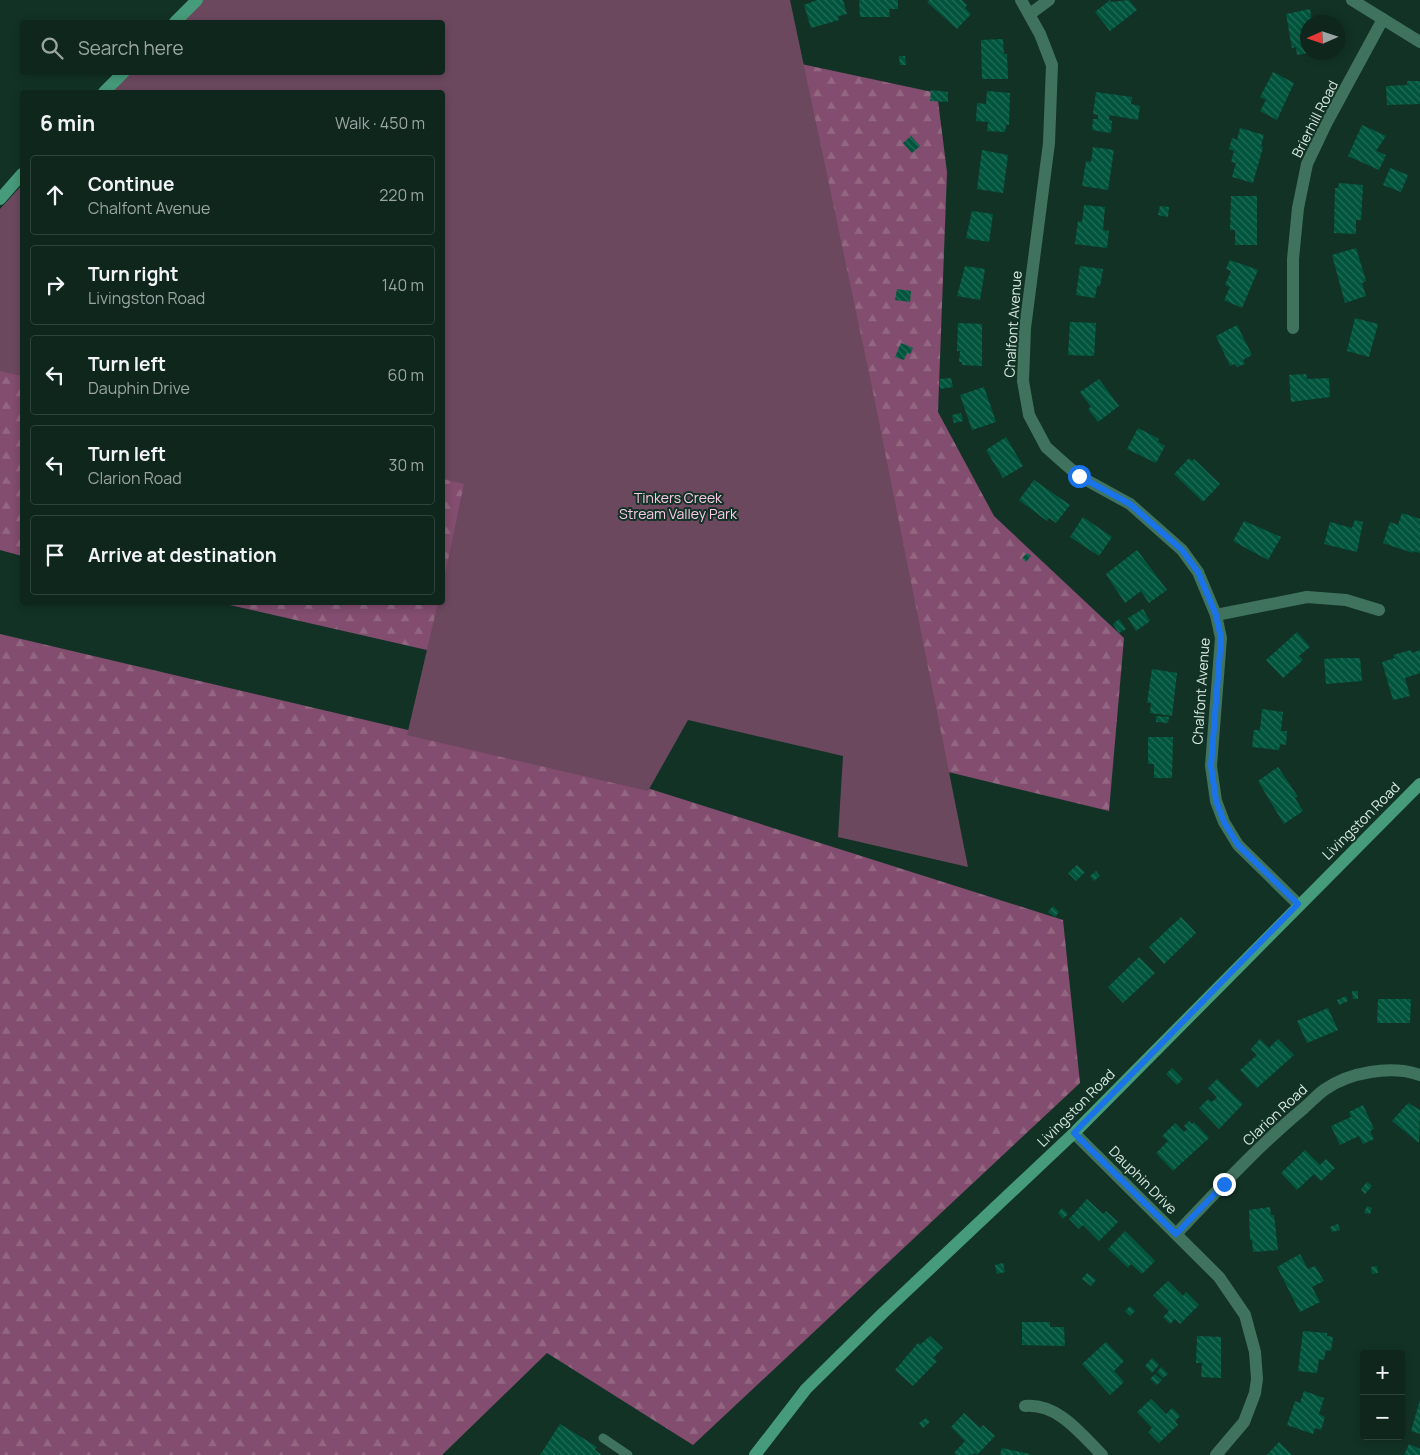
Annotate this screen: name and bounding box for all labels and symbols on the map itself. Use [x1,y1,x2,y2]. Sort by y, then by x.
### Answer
north arrow [1300,15,1345,60]
street label: Brierhill Road [1287,77,1342,161]
street label: Chalfont Avenue [999,270,1026,378]
route start [1068,465,1091,488]
park label: Tinkers Creek Stream Valley Park [619,488,738,523]
street label: Chalfont Avenue [1187,637,1214,745]
street label: Livingston Road [1318,778,1404,864]
street label: Livingston Road [1033,1065,1119,1151]
street label: Clarion Road [1238,1080,1311,1150]
street label: Dauphin Drive [1105,1141,1182,1218]
route end [1213,1173,1236,1196]

